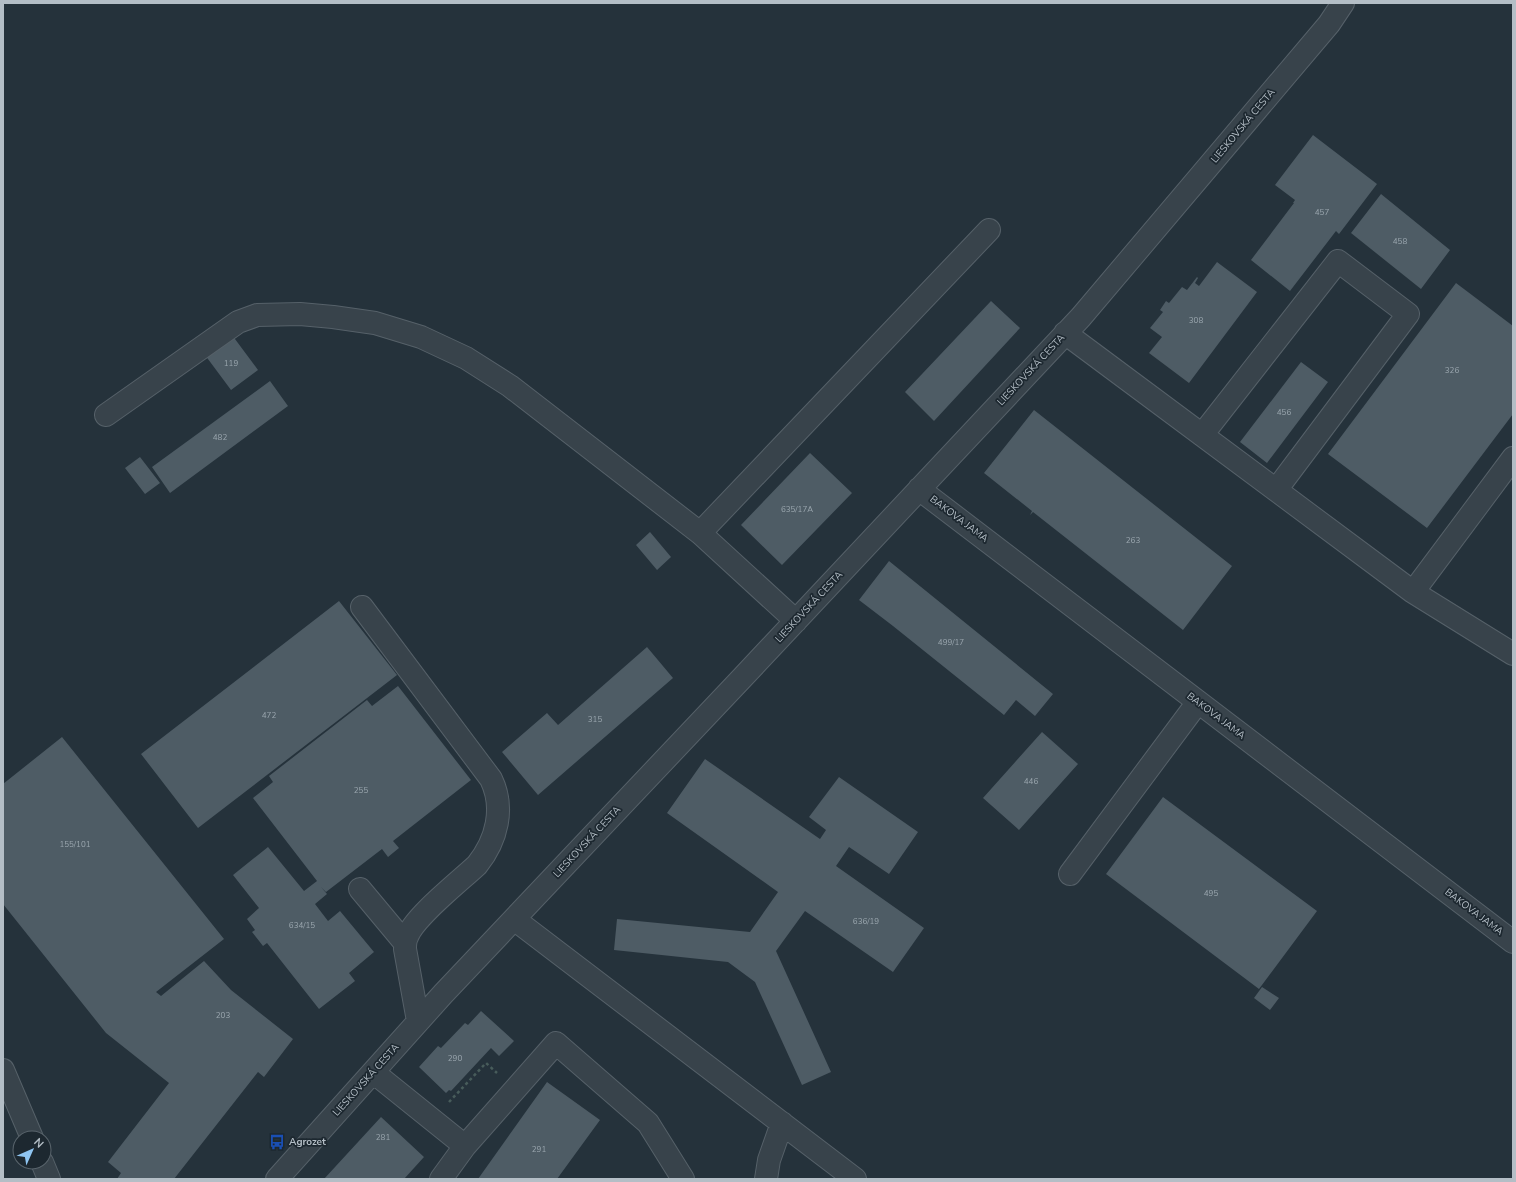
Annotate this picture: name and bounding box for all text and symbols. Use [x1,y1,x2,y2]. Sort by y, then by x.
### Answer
street label: LIESKOVSKÁ CESTA [1208,85,1279,166]
house number: 457 [1315,207,1329,218]
house number: 458 [1393,236,1407,247]
house number: 308 [1189,315,1203,326]
street label: LIESKOVSKÁ CESTA [994,331,1068,409]
house number: 119 [224,358,238,369]
house number: 326 [1445,365,1459,376]
house number: 456 [1277,407,1291,418]
house number: 482 [213,432,227,443]
street label: BAKOVA JAMA [927,492,992,546]
house number: 635/17A [781,504,813,515]
house number: 263 [1126,535,1140,546]
street label: LIESKOVSKÁ CESTA [772,568,846,646]
house number: 499/17 [938,637,964,648]
street label: BAKOVA JAMA [1184,689,1249,743]
house number: 472 [262,710,276,721]
house number: 315 [588,714,602,725]
house number: 446 [1024,776,1038,787]
house number: 255 [354,785,368,796]
street label: LIESKOVSKÁ CESTA [550,803,624,881]
house number: 155/101 [59,839,91,850]
street label: BAKOVA JAMA [1442,885,1507,939]
house number: 495 [1204,888,1218,899]
house number: 636/19 [853,916,879,927]
house number: 634/15 [289,920,315,931]
house number: 203 [216,1010,230,1021]
street label: LIESKOVSKÁ CESTA [330,1040,403,1119]
house number: 290 [448,1053,462,1064]
north arrow [12,1130,52,1170]
house number: 281 [376,1132,390,1143]
bus stop icon: Agrozet [268,1133,286,1151]
text: N [31,1135,47,1151]
place label: Agrozet [289,1135,326,1149]
house number: 291 [532,1144,546,1155]

